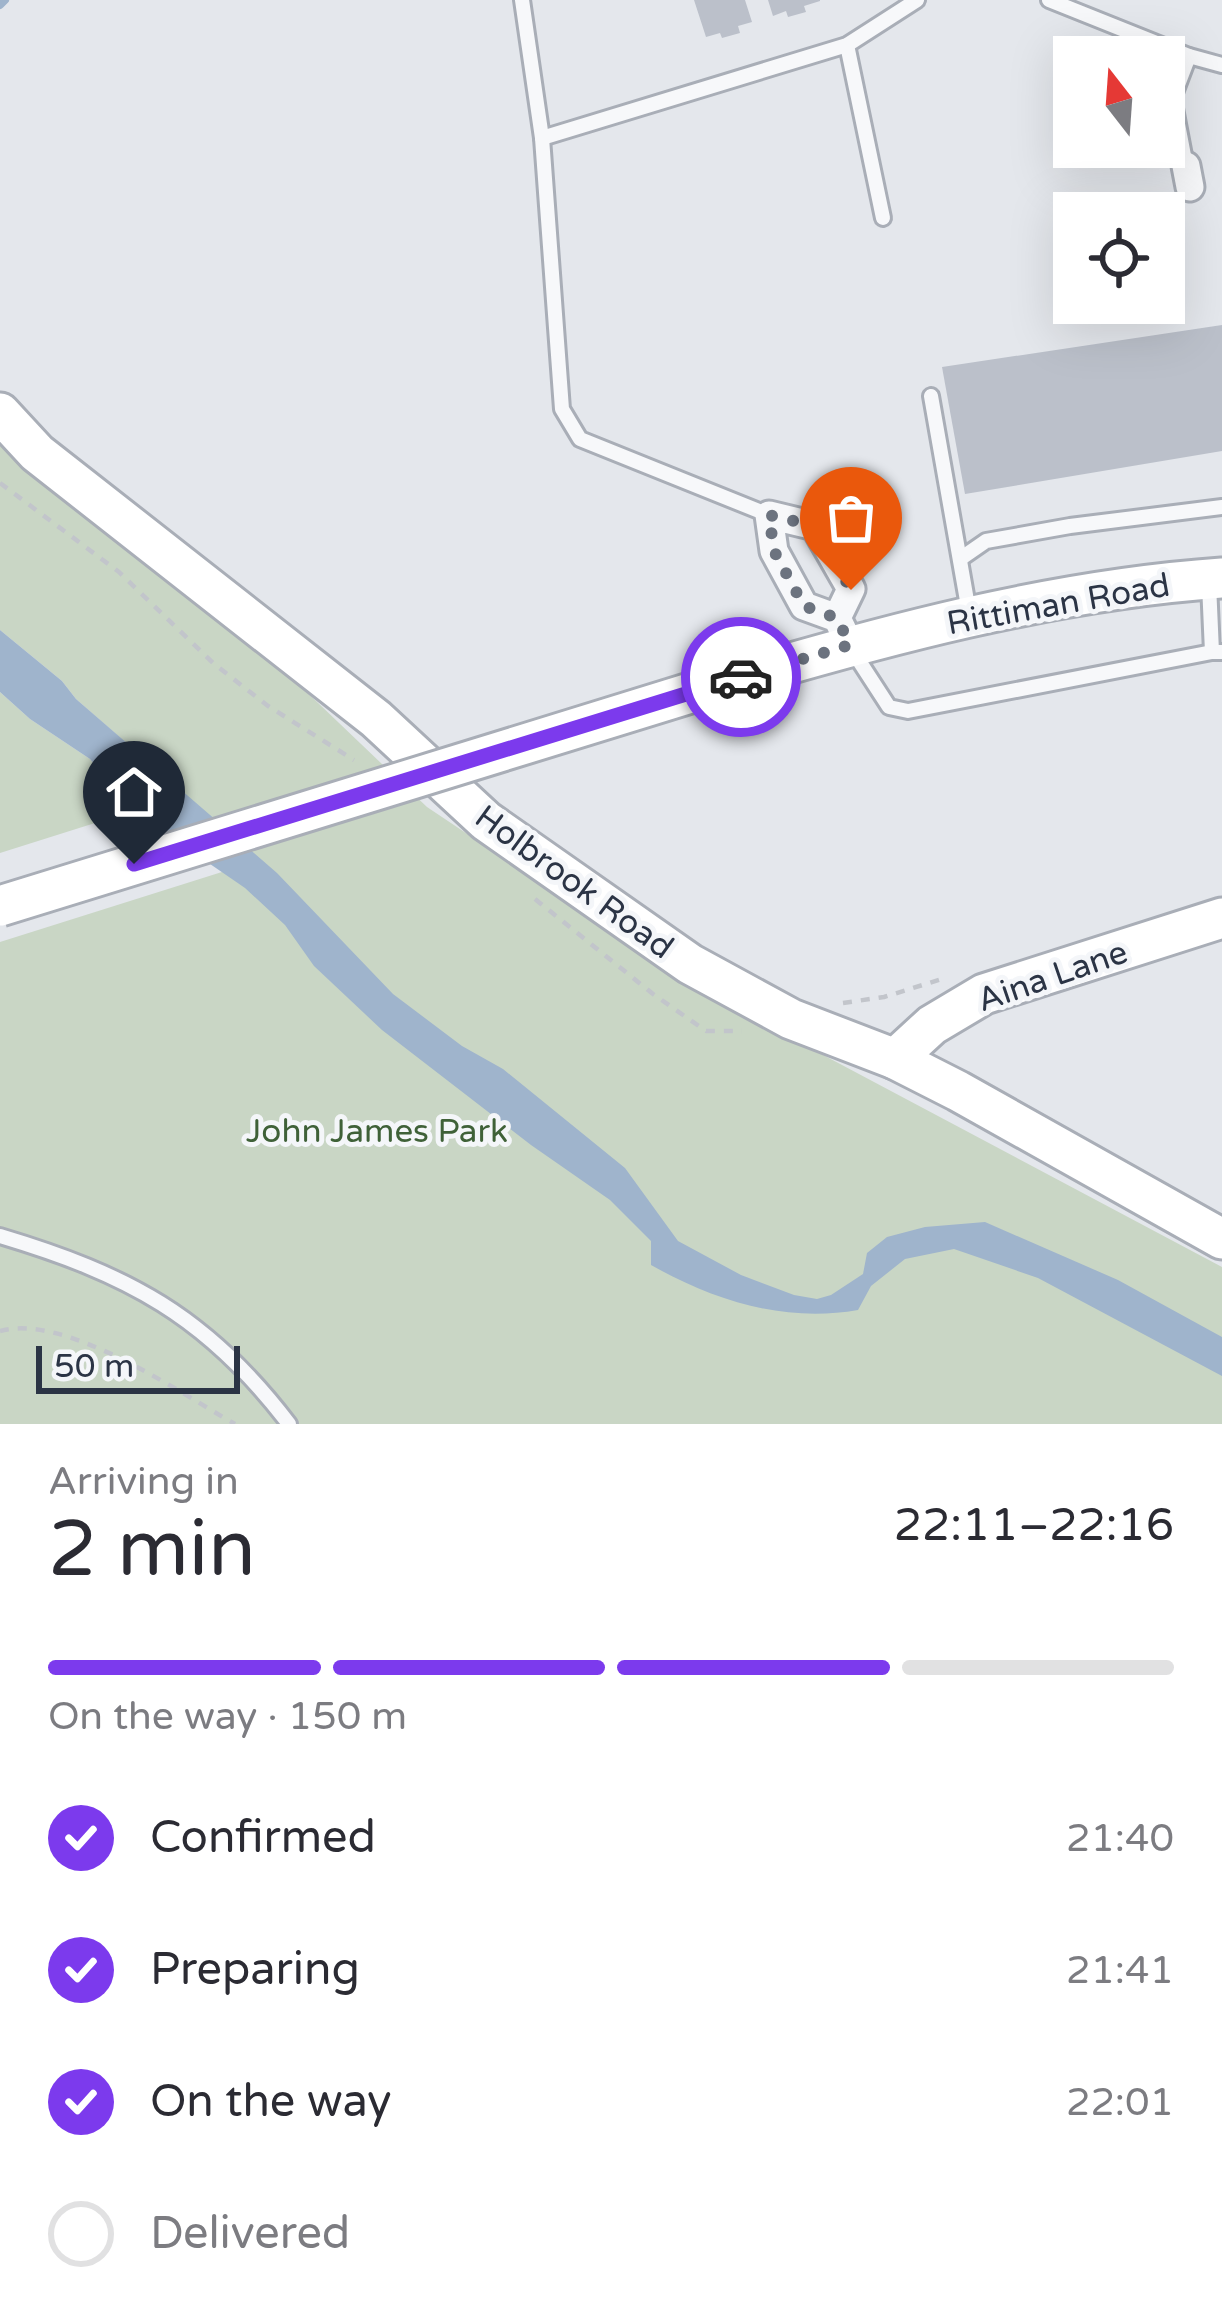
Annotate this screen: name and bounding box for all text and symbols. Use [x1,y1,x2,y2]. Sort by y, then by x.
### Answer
north arrow [1053,36,1185,168]
map controls [1053,36,1185,324]
button: locate [1053,192,1185,324]
pin [800,467,902,590]
icon: bag [818,485,884,551]
street label: Rittiman Road [944,566,1173,643]
courier [681,617,801,737]
icon: car [708,644,774,710]
pin [83,741,185,864]
icon: home [101,759,167,825]
street label: Holbrook Road [467,797,681,967]
street label: Aina Lane [972,933,1133,1020]
park label: John James Park [246,1112,508,1151]
scale bar [36,1340,240,1393]
text: 50 m [54,1347,134,1386]
text: Arriving in [48,1458,239,1505]
text: 22:11–22:16 [894,1499,1174,1553]
text: 2 min [48,1503,256,1597]
text: On the way · 150 m [48,1693,407,1740]
icon: check [48,1805,114,1871]
text: Confirmed [150,1811,376,1865]
text: 21:40 [1066,1815,1174,1862]
icon: check [48,1937,114,2003]
text: Preparing [150,1943,360,1997]
text: 21:41 [1066,1947,1174,1994]
icon: check [48,2069,114,2135]
text: On the way [150,2075,391,2129]
text: 22:01 [1066,2079,1174,2126]
text: Delivered [150,2207,350,2261]

